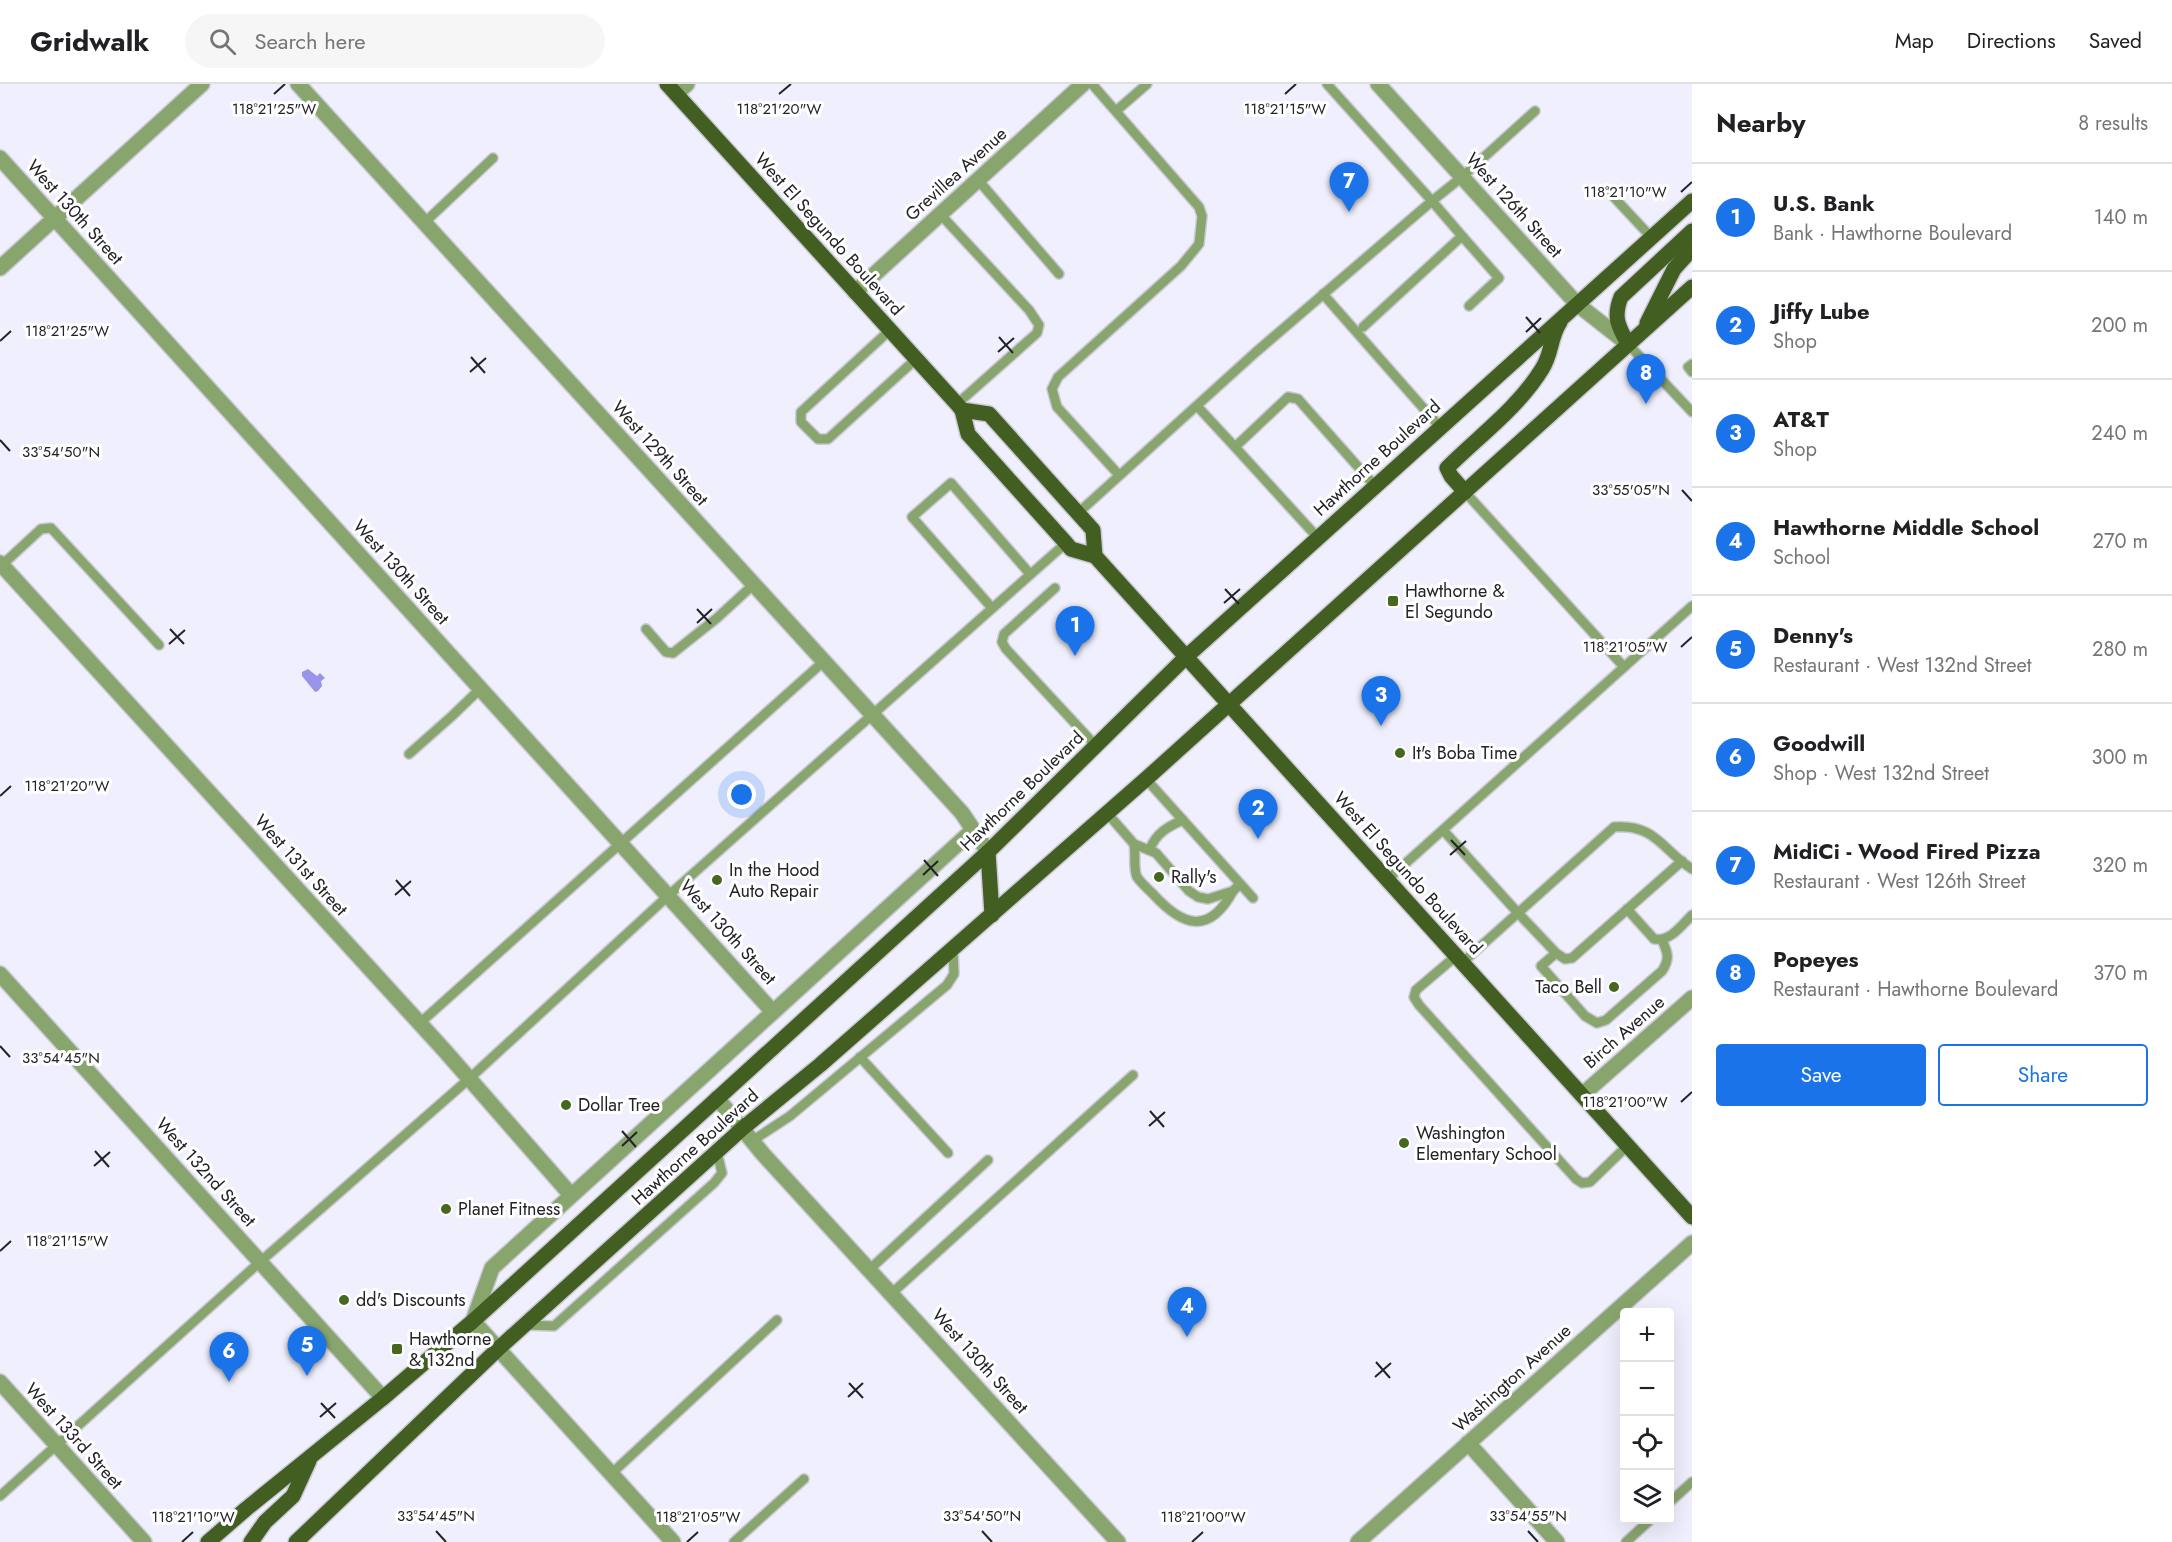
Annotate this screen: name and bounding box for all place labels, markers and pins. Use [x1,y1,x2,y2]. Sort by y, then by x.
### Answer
pin: 7 [1330,162,1368,212]
pin: 8 [1626,354,1666,404]
place label: Hawthorne & El Segundo [1405,578,1505,625]
marker: Hawthorne & El Segundo [1386,594,1400,608]
pin: 1 [1056,606,1094,656]
pin: 3 [1362,676,1400,726]
place label: It's Boba Time [1412,740,1517,766]
marker: It's Boba Time [1393,746,1407,760]
pin: 2 [1238,790,1278,839]
place label: In the Hood Auto Repair [729,857,820,904]
place label: Rally's [1171,864,1217,890]
marker: Rally's [1152,870,1166,884]
marker: In the Hood Auto Repair [710,873,724,887]
place label: Taco Bell [1535,974,1602,1000]
marker: Taco Bell [1607,980,1621,994]
place label: Dollar Tree [578,1092,660,1118]
marker: Dollar Tree [559,1098,573,1112]
place label: Washington Elementary School [1416,1120,1557,1167]
marker: Washington Elementary School [1397,1136,1411,1150]
place label: Planet Fitness [458,1196,560,1222]
marker: Planet Fitness [439,1202,453,1216]
place label: dd's Discounts [356,1287,466,1313]
pin: 4 [1168,1288,1206,1337]
marker: dd's Discounts [337,1293,351,1307]
pin: 5 [288,1326,326,1376]
place label: Hawthorne & 132nd [409,1326,491,1373]
pin: 6 [210,1332,248,1382]
marker: Hawthorne & 132nd [390,1342,404,1356]

